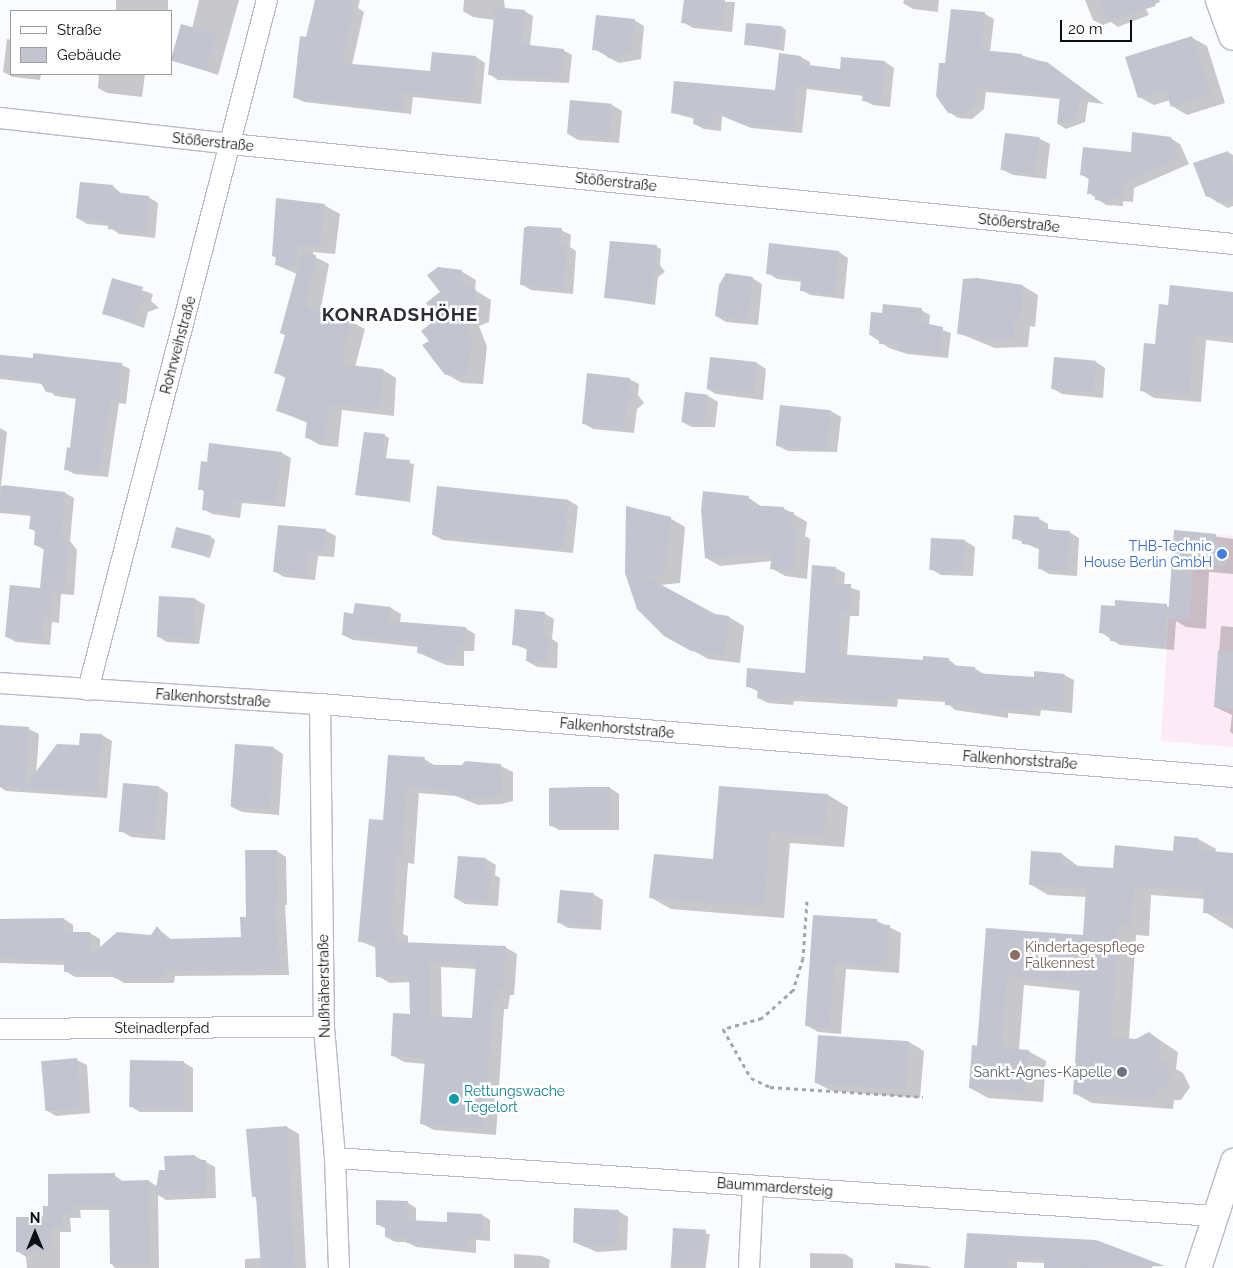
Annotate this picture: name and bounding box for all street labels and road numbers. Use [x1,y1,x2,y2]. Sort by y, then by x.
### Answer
street label: Stößerstraße [171,129,255,155]
street label: Stößerstraße [574,169,658,195]
street label: Stößerstraße [977,210,1061,236]
street label: Rohrweihstraße [157,294,199,396]
street label: Falkenhorststraße [155,686,271,710]
street label: Falkenhorststraße [559,715,675,741]
street label: Falkenhorststraße [962,748,1078,772]
street label: Nußhäherstraße [315,934,333,1038]
street label: Steinadlerpfad [114,1020,210,1036]
street label: Baummardersteig [716,1175,834,1199]

